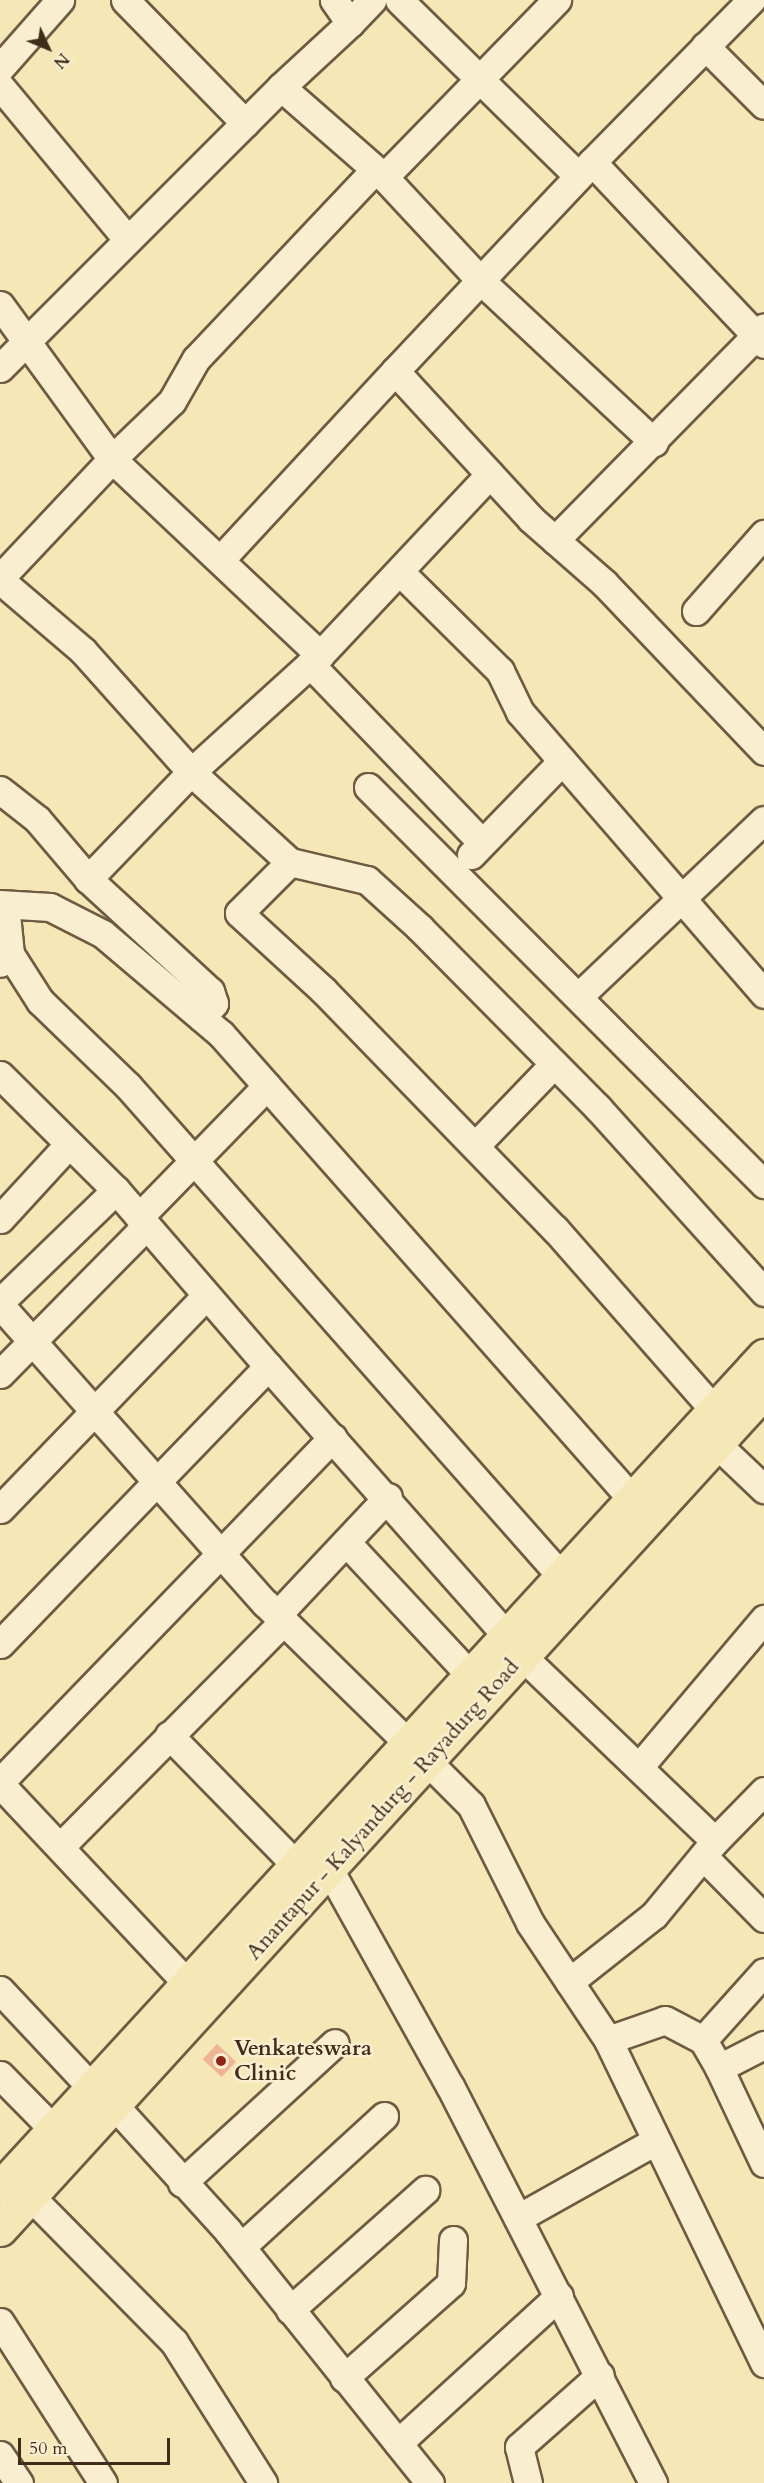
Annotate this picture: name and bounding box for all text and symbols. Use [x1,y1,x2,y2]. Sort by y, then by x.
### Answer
north arrow [18,18,78,78]
text: N [48,48,74,73]
street label: Anantapur - Kalyandurg - Rayadurg Road [241,1654,525,1966]
place label: Venkateswara Clinic [234,2035,372,2086]
marker: Venkateswara Clinic [212,2052,230,2070]
scale bar [21,2426,172,2464]
text: 50 m [29,2436,68,2461]

